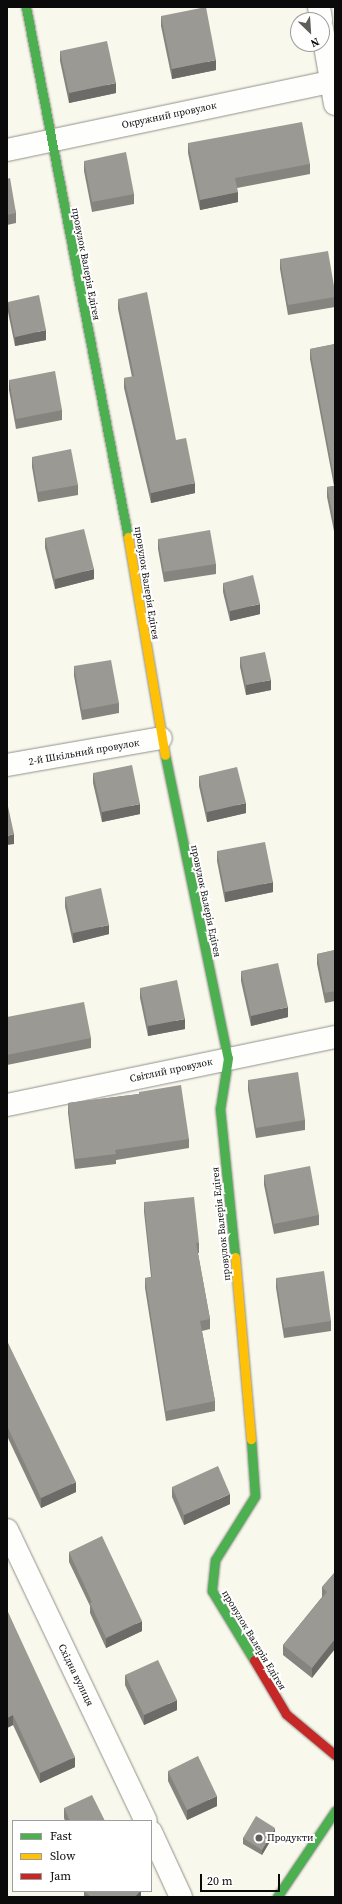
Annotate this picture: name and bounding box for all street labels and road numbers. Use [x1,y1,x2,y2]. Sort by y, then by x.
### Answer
street label: Окружний провулок [121,99,217,131]
street label: провулок Валерія Едігея [69,207,103,321]
street label: провулок Валерія Едігея [132,526,162,640]
street label: 2-й Шкільний провулок [28,736,140,768]
street label: провулок Валерія Едігея [188,844,224,958]
street label: Світлий провулок [129,1055,213,1085]
street label: провулок Валерія Едігея [209,1167,233,1281]
street label: провулок Валерія Едігея [219,1588,289,1692]
street label: Східна вулиця [56,1642,96,1708]

